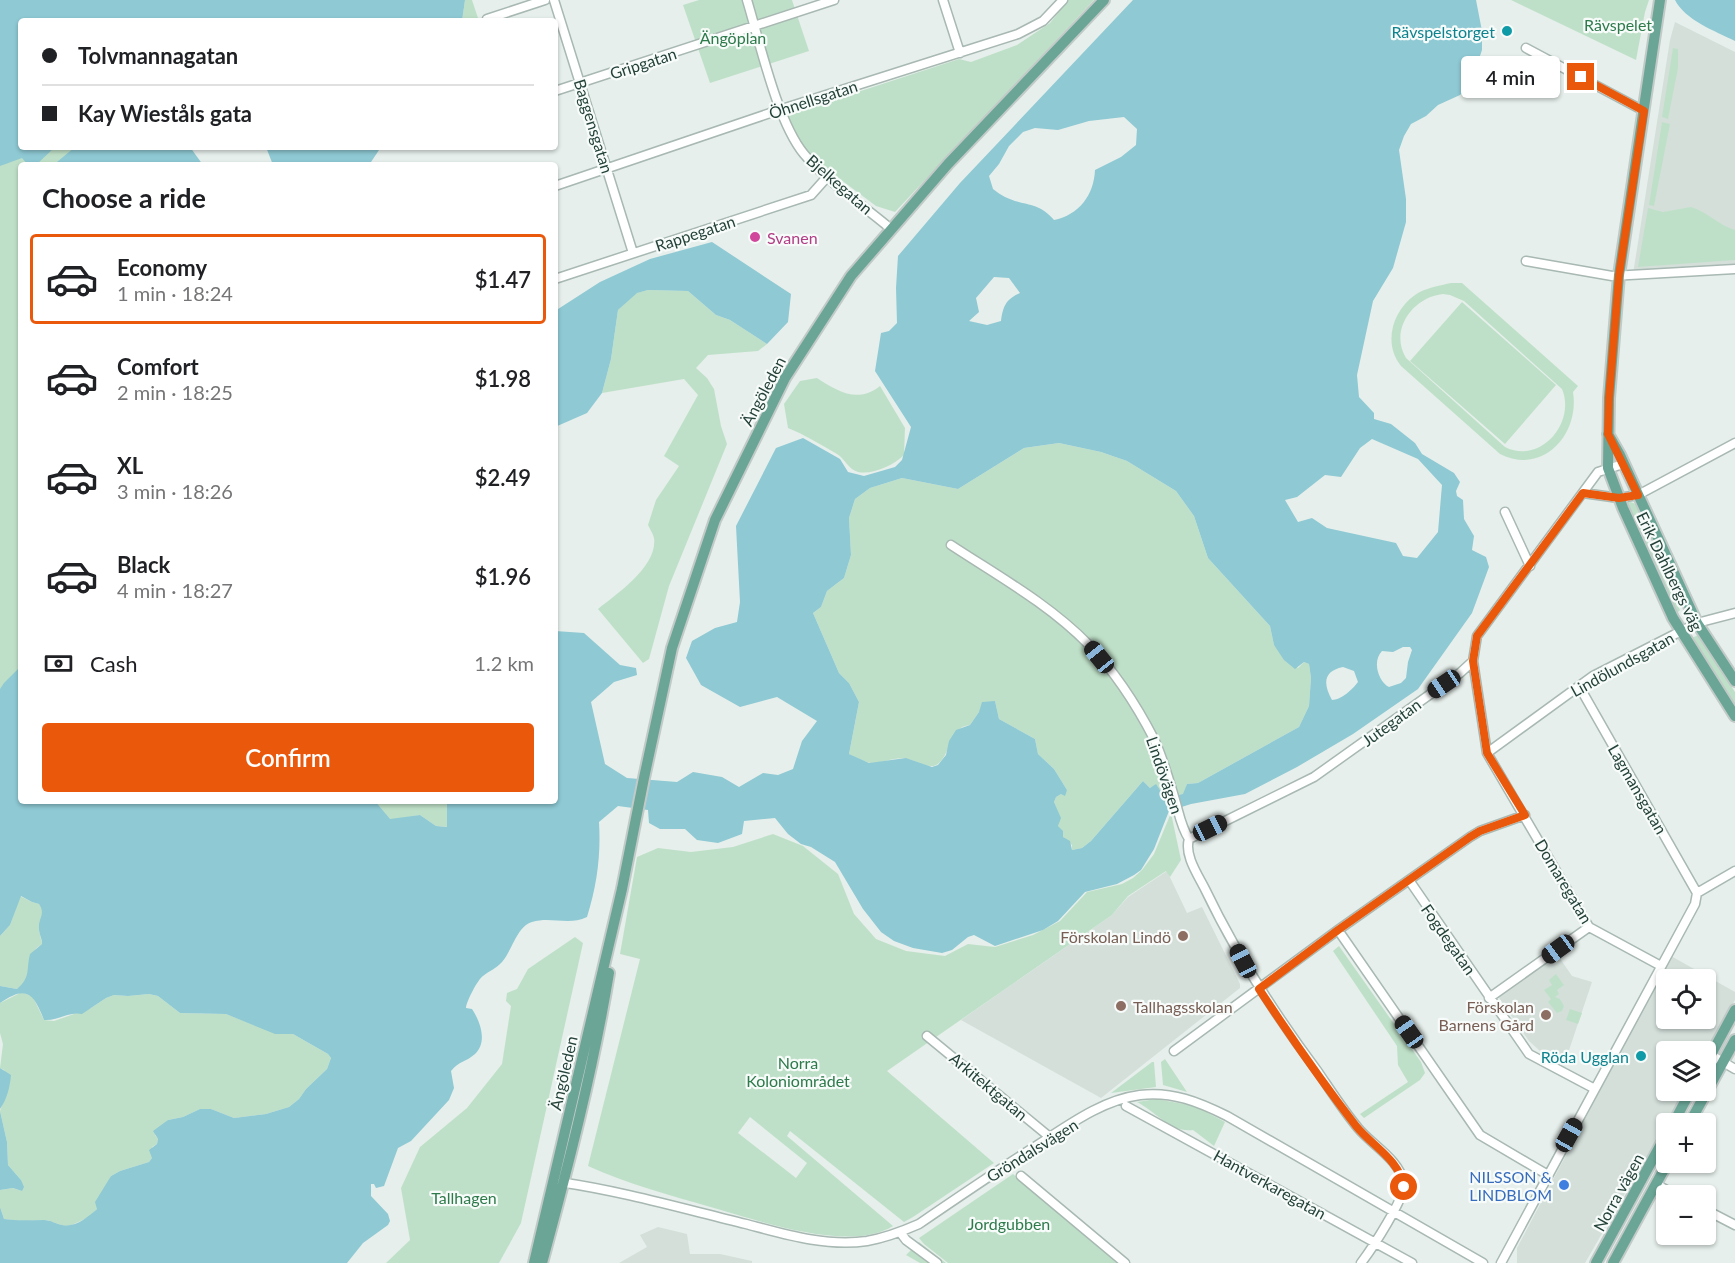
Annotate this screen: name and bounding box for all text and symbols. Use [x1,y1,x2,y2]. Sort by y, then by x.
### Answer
park label: Rävspelet [1584,15,1652,34]
place label: Rävspelstorget [1391,22,1495,41]
marker: Rävspelstorget [1500,24,1514,38]
park label: Ängöplan [700,28,766,47]
text: Tolvmannagatan [78,42,238,69]
street label: Gripgatan [607,43,679,83]
callout: 4 min [1461,56,1560,98]
route end [1567,63,1594,90]
text: 4 min [1486,65,1535,89]
street label: Öhnellsgatan [766,76,860,122]
street label: Baggensgatan [571,77,617,175]
text: Kay Wieståls gata [78,100,252,127]
street label: Bjelkegatan [803,150,877,218]
text: Choose a ride [42,181,206,214]
street label: Rappegatan [653,211,737,255]
place label: Svanen [767,228,818,247]
marker: Svanen [748,230,762,244]
icon: car [45,252,99,306]
text: Economy [117,254,207,281]
text: $1.47 [475,266,531,293]
text: 1 min · 18:24 [117,281,233,305]
icon: car [45,351,99,405]
text: Comfort [117,353,199,380]
street label: Ängöleden [737,353,789,429]
text: $1.98 [475,365,531,392]
text: 2 min · 18:25 [117,380,233,404]
icon: car [45,450,99,504]
text: XL [117,452,143,479]
text: $2.49 [475,464,531,491]
text: 3 min · 18:26 [117,479,233,503]
street label: Erik Dahlbergs väg [1633,508,1707,634]
icon: car [45,549,99,603]
text: Black [117,551,170,578]
text: $1.96 [475,563,531,590]
text: 4 min · 18:27 [117,578,233,602]
street label: Lindölundsgatan [1567,628,1677,700]
car [1081,637,1117,677]
icon: cash [42,647,75,680]
text: Cash [90,650,137,677]
text: 1.2 km [474,651,534,675]
car [1424,666,1464,702]
street label: Jutegatan [1358,694,1424,750]
button: Confirm [42,723,534,792]
street label: Lindövägen [1143,734,1187,816]
street label: Lagmansgatan [1605,741,1671,837]
car [1190,812,1230,844]
street label: Domaregatan [1531,835,1597,927]
street label: Fogdegatan [1418,900,1480,978]
place label: Förskolan Lindö [1060,927,1171,946]
marker: Förskolan Lindö [1176,929,1190,943]
car [1538,931,1578,967]
car [1227,941,1259,981]
map controls [1656,969,1716,1245]
button: locate [1656,969,1716,1029]
place label: Tallhagsskolan [1133,997,1233,1016]
place label: Förskolan Barnens Gård [1439,997,1534,1034]
marker: Tallhagsskolan [1114,999,1128,1013]
marker: Förskolan Barnens Gård [1539,1008,1553,1022]
car [1391,1012,1427,1052]
street label: Ängöleden [545,1034,581,1112]
button: layers [1656,1041,1716,1101]
place label: Röda Ugglan [1541,1047,1629,1066]
street label: Arkitektgatan [946,1048,1032,1124]
marker: Röda Ugglan [1634,1049,1648,1063]
park label: Norra Koloniområdet [746,1053,850,1090]
button: + [1656,1113,1716,1173]
street label: Gröndalsvägen [983,1114,1081,1186]
car [1552,1115,1586,1155]
street label: Hantverkaregatan [1210,1145,1330,1223]
street label: Norra vägen [1589,1150,1647,1234]
place label: NILSSON & LINDBLOM [1469,1167,1553,1204]
route start [1390,1173,1417,1200]
marker: NILSSON & LINDBLOM [1557,1178,1571,1192]
button: − [1656,1185,1716,1245]
park label: Tallhagen [431,1188,497,1207]
park label: Jordgubben [968,1214,1050,1233]

